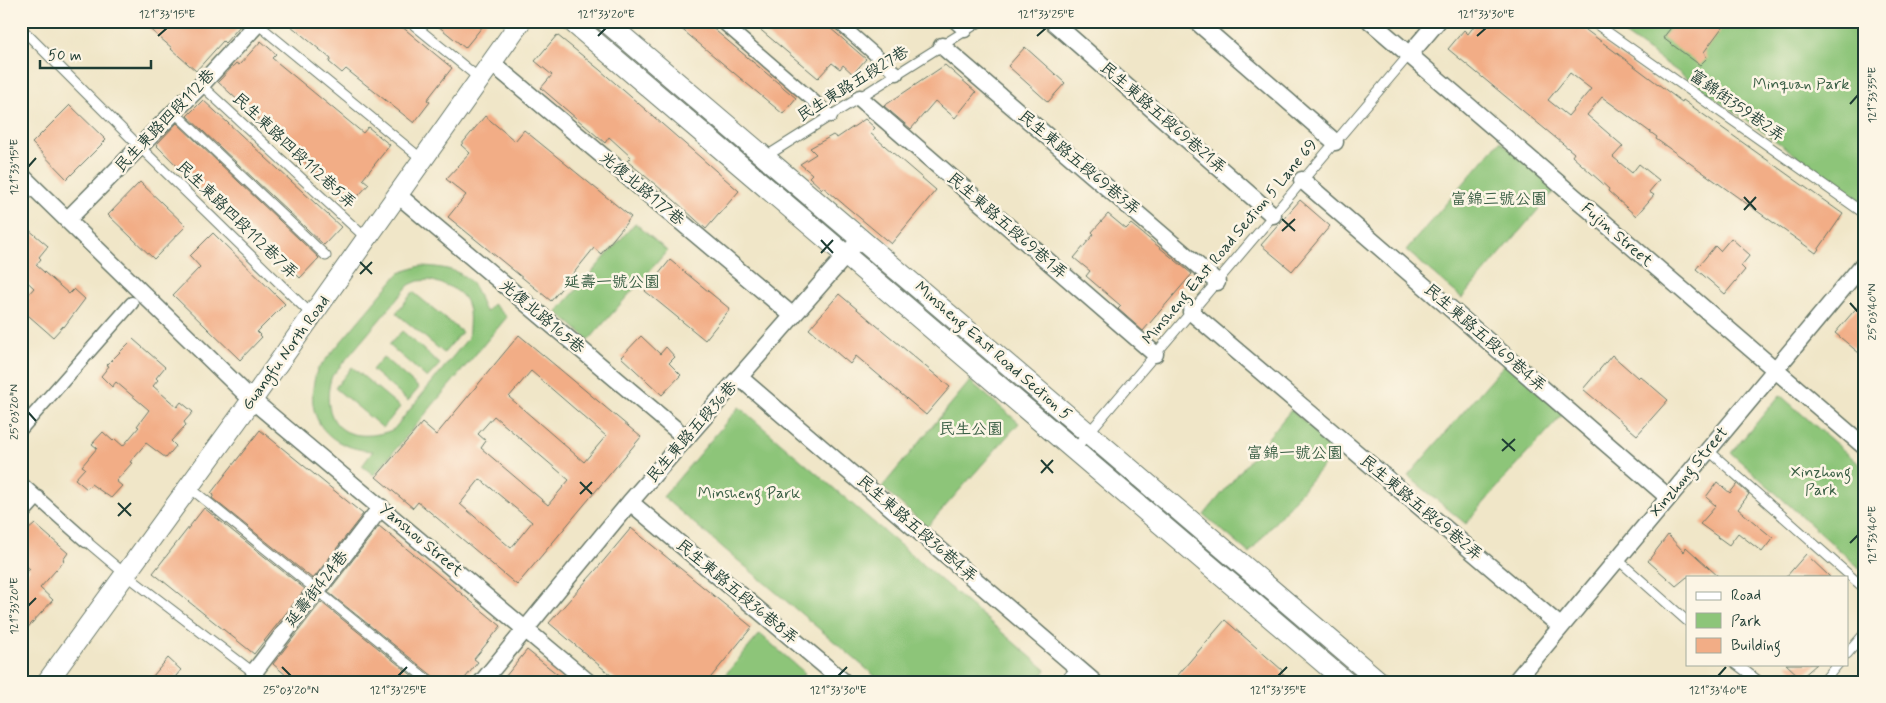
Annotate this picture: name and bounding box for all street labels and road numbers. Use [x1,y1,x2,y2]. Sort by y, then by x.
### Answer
street label: 民生東路五段27巷 [793,41,913,127]
street label: 民生東路五段69巷21弄 [1096,57,1230,179]
street label: 民生東路四段112巷 [110,65,220,177]
street label: 富錦街359巷2弄 [1685,65,1789,147]
street label: 民生東路四段112巷5弄 [228,88,360,214]
street label: 民生東路五段69巷3弄 [1014,106,1144,220]
street label: Minsheng East Road Section 5 Lane 69 [1138,135,1323,350]
street label: 光復北路177巷 [595,147,689,231]
street label: 民生東路四段112巷7弄 [172,156,302,284]
street label: 民生東路五段69巷1弄 [942,168,1072,284]
street label: Fujin Street [1577,198,1658,272]
street label: 光復北路165巷 [495,275,589,359]
street label: Minsheng East Road Section 5 [909,277,1076,426]
street label: 民生東路五段69巷4弄 [1420,279,1550,397]
street label: Guangfu North Road [237,291,336,415]
street label: 民生東路五段36巷 [642,377,742,487]
street label: Xinzhong Street [1645,422,1734,522]
street label: 民生東路五段69巷2弄 [1355,451,1487,565]
street label: 民生東路五段36巷4弄 [852,471,982,587]
street label: Yanshou Street [375,499,468,582]
street label: 民生東路五段36巷8弄 [672,535,802,649]
street label: 延壽街424巷 [281,547,353,631]

